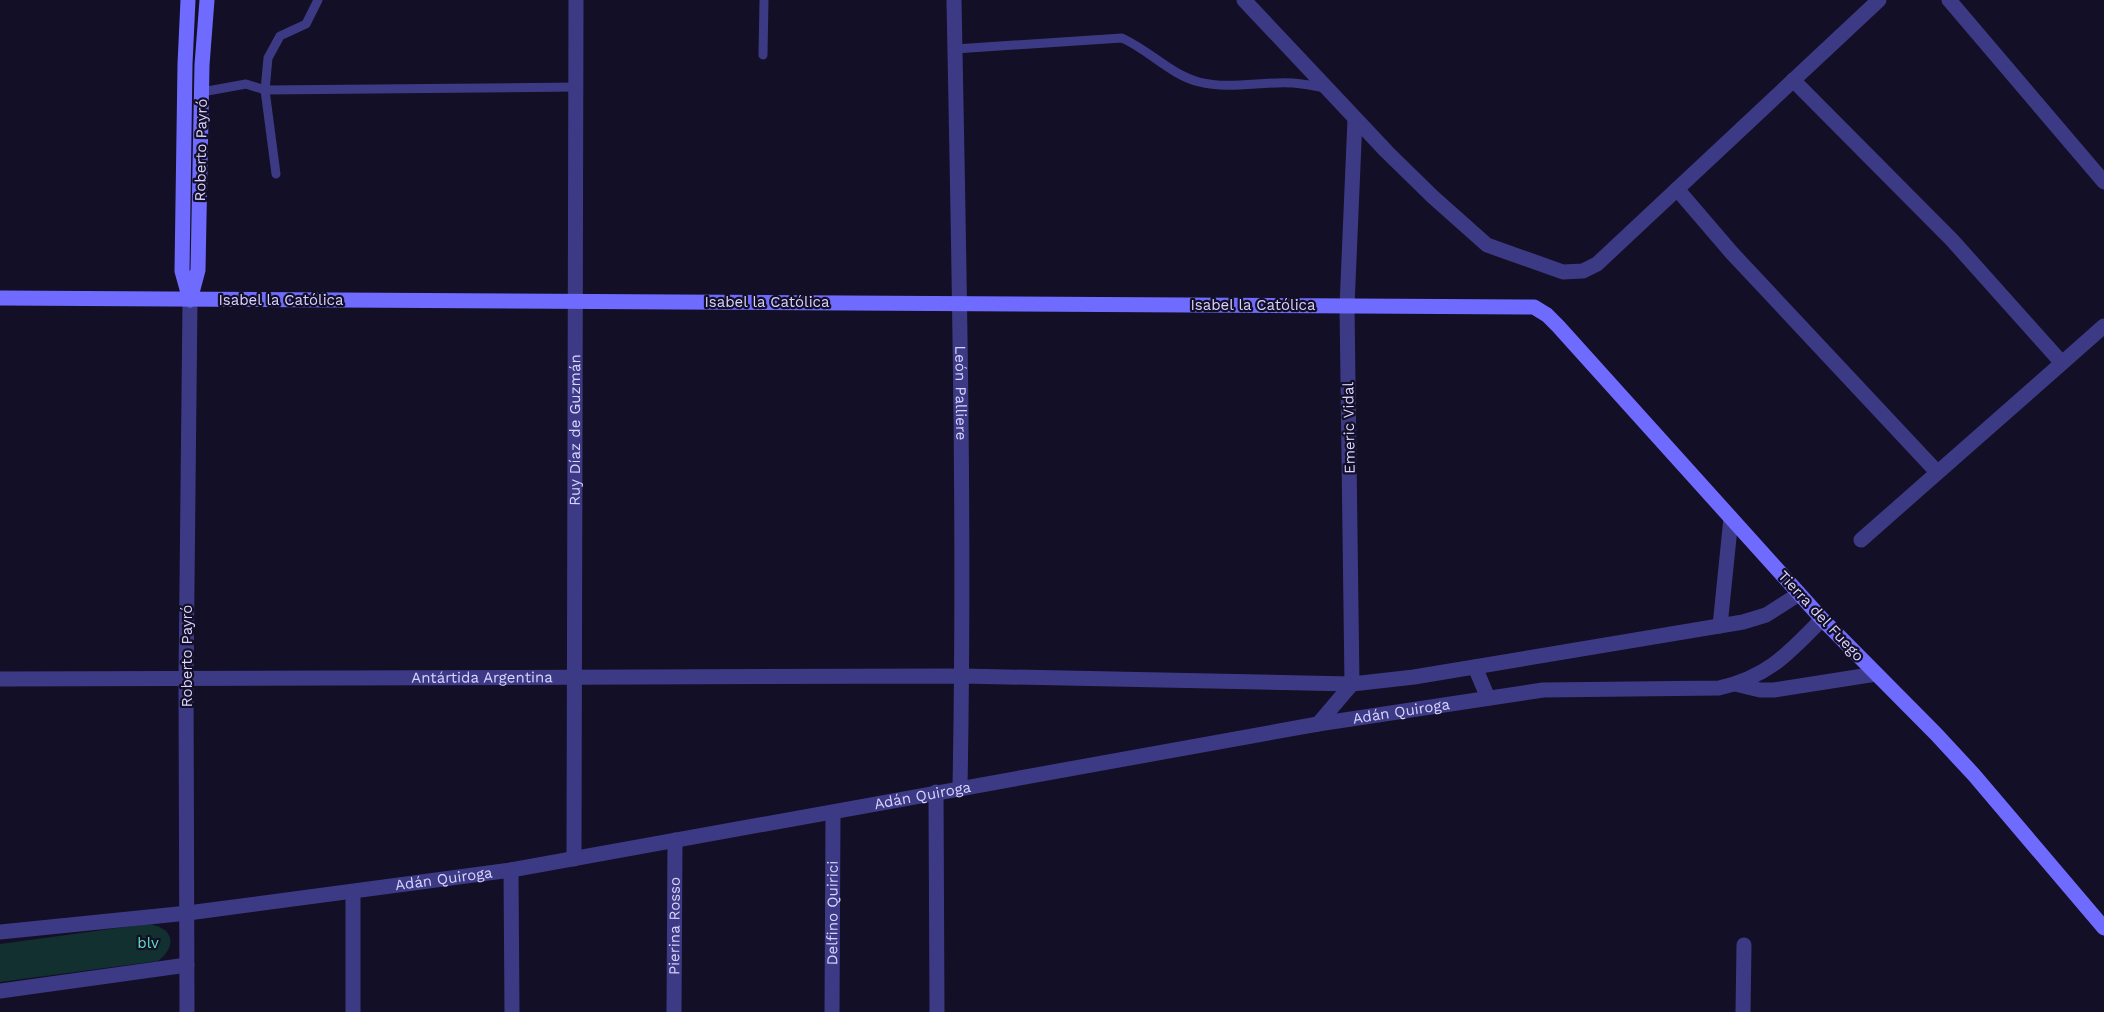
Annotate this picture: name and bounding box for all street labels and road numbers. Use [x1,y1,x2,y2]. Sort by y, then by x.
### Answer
street label: Roberto Payró [191,99,211,201]
street label: Isabel la Católica [218,291,344,309]
street label: Isabel la Católica [704,293,830,311]
street label: Isabel la Católica [1190,296,1316,314]
street label: León Palliere [951,345,970,440]
street label: Ruy Díaz de Guzmán [566,354,584,506]
street label: Emeric Vidal [1339,382,1359,474]
street label: Tierra del Fuego [1774,567,1868,665]
street label: Roberto Payró [178,605,196,707]
street label: Antártida Argentina [411,668,553,687]
street label: Adán Quiroga [1351,695,1451,728]
street label: Adán Quiroga [873,778,973,813]
street label: Delfino Quirici [823,861,842,965]
street label: Adán Quiroga [394,863,494,894]
street label: Pierina Rosso [665,877,684,975]

